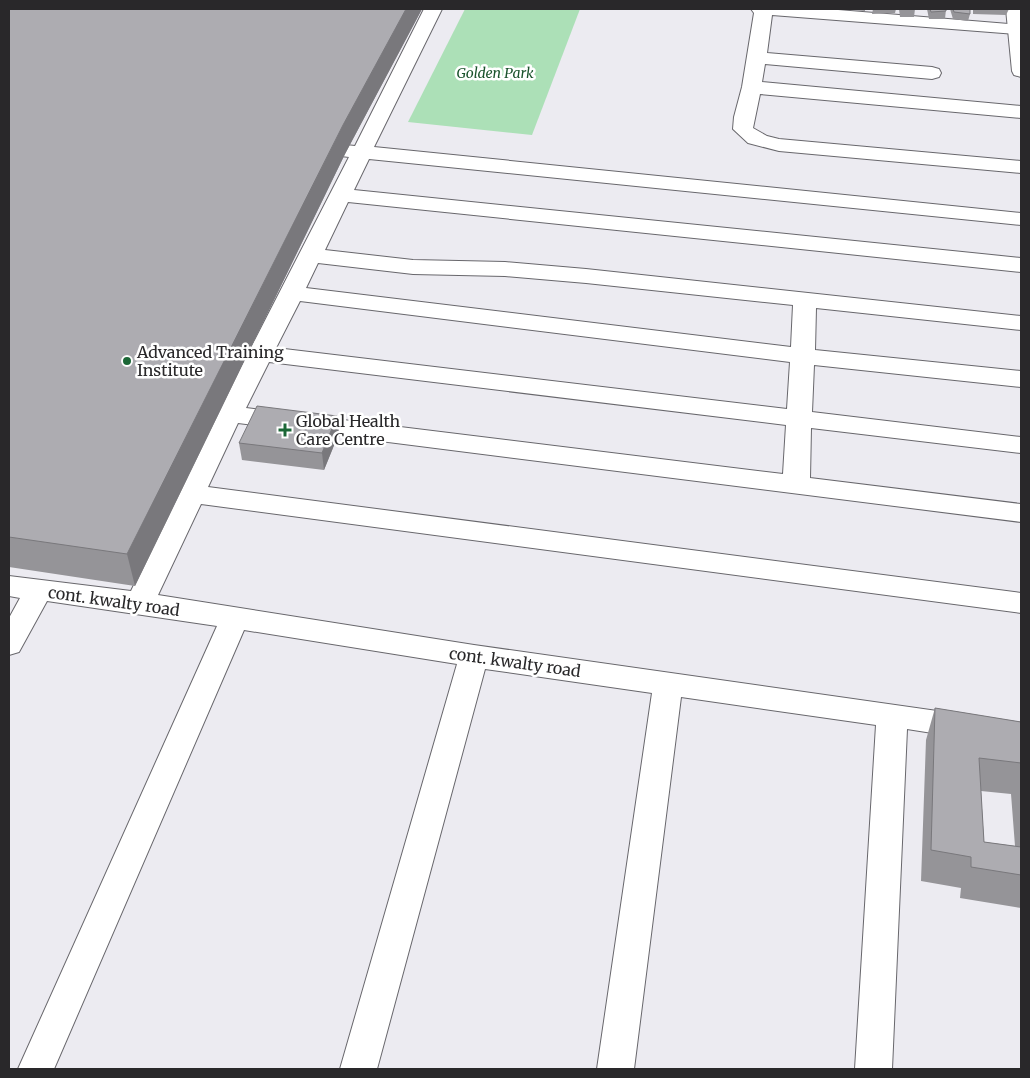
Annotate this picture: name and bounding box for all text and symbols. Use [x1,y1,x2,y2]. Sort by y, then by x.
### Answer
park label: Golden Park [456,64,534,82]
place label: Advanced Training Institute [136,342,284,380]
marker: Advanced Training Institute [121,355,133,367]
place label: Global Health Care Centre [296,411,401,449]
marker: Global Health Care Centre [278,423,292,437]
street label: cont. kwalty road [47,582,181,620]
street label: cont. kwalty road [448,643,582,681]

